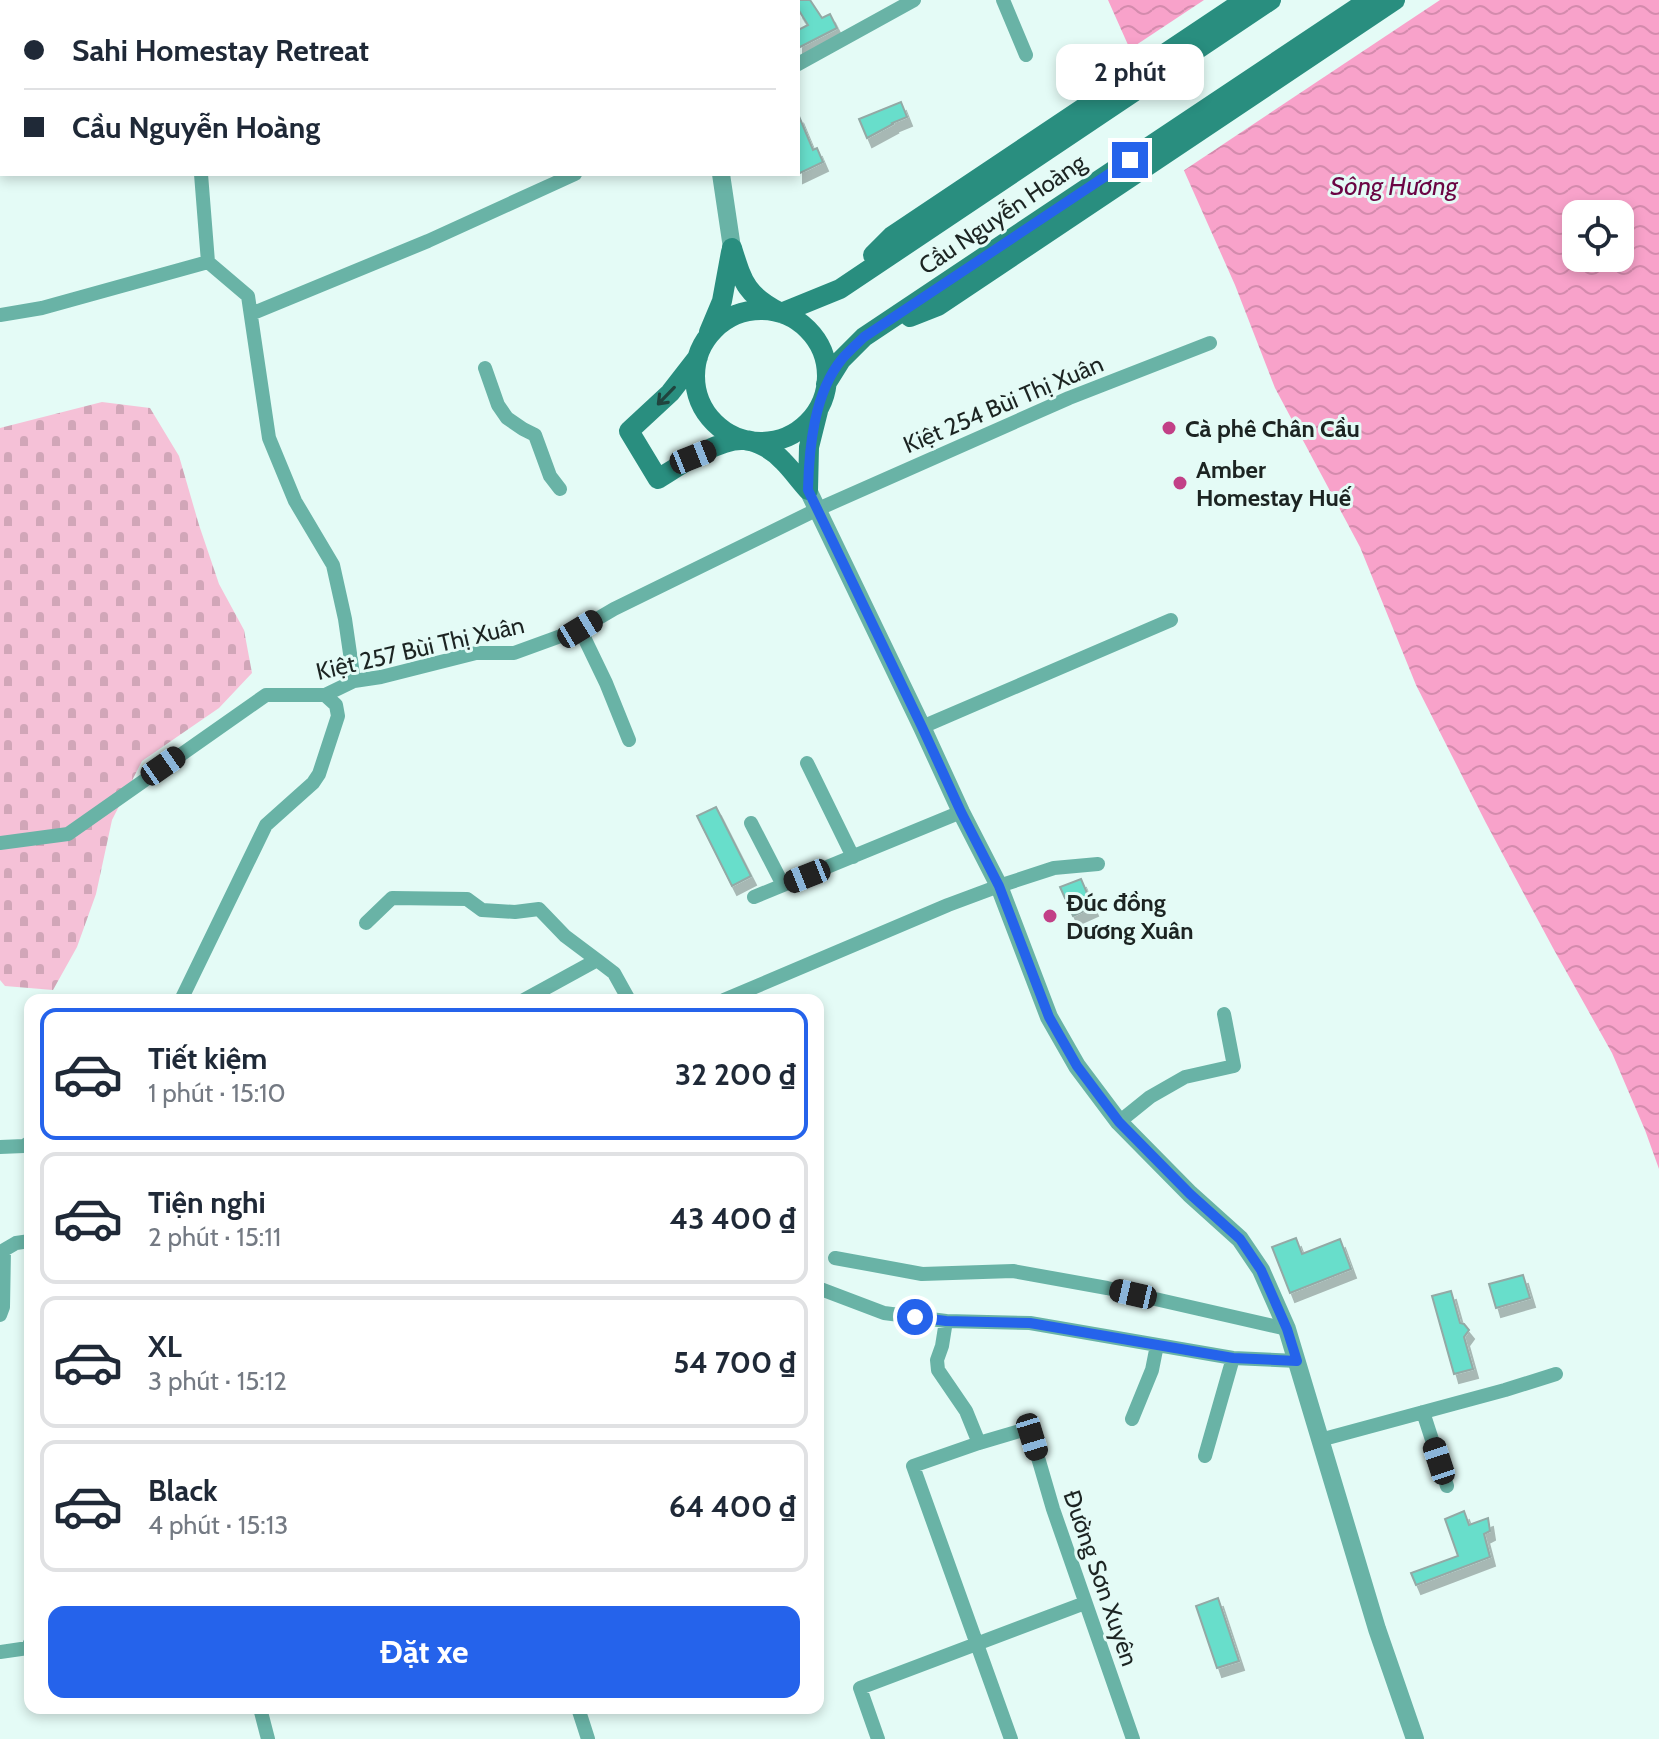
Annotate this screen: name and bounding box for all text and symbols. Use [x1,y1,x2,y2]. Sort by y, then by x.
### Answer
text: Sahi Homestay Retreat [72,32,369,69]
callout: 2 phút [1056,44,1204,100]
text: 2 phút [1094,56,1166,88]
text: Cầu Nguyễn Hoàng [72,109,320,146]
route end [1112,142,1148,178]
street label: Cầu Nguyễn Hoàng [913,147,1092,281]
water label: Sông Hương [1330,170,1459,202]
map controls [1562,200,1634,272]
button: locate [1562,200,1634,272]
street label: Kiệt 254 Bùi Thị Xuân [899,349,1107,459]
one-way arrow [656,386,675,406]
place label: Cà phê Chân Cầu [1185,414,1360,443]
marker: Cà phê Chân Cầu [1160,419,1178,437]
car [666,437,720,477]
place label: Amber Homestay Huế [1196,455,1352,512]
marker: Amber Homestay Huế [1171,474,1189,492]
car [553,606,607,652]
street label: Kiệt 257 Bùi Thị Xuân [313,610,527,686]
car [136,742,190,790]
car [780,856,834,896]
place label: Đúc đồng Dương Xuân [1066,888,1194,945]
marker: Đúc đồng Dương Xuân [1041,907,1059,925]
icon: car [52,1038,124,1110]
text: Tiết kiệm [148,1040,267,1077]
text: 32 200 ₫ [675,1056,796,1093]
text: 1 phút · 15:10 [148,1077,286,1109]
icon: car [52,1182,124,1254]
text: Tiện nghi [148,1184,266,1221]
text: 43 400 ₫ [670,1200,796,1237]
text: 2 phút · 15:11 [148,1221,281,1253]
car [1107,1277,1159,1311]
route start [897,1299,933,1335]
icon: car [52,1326,124,1398]
text: XL [148,1328,182,1365]
text: 54 700 ₫ [673,1344,796,1381]
text: 3 phút · 15:12 [148,1365,287,1397]
car [1014,1411,1050,1463]
car [1420,1434,1458,1488]
icon: car [52,1470,124,1542]
text: Black [148,1472,218,1509]
street label: Đường Sơn Xuyên [1057,1486,1145,1670]
text: 64 400 ₫ [669,1488,796,1525]
text: 4 phút · 15:13 [148,1509,288,1541]
button: Đặt xe [48,1606,800,1698]

